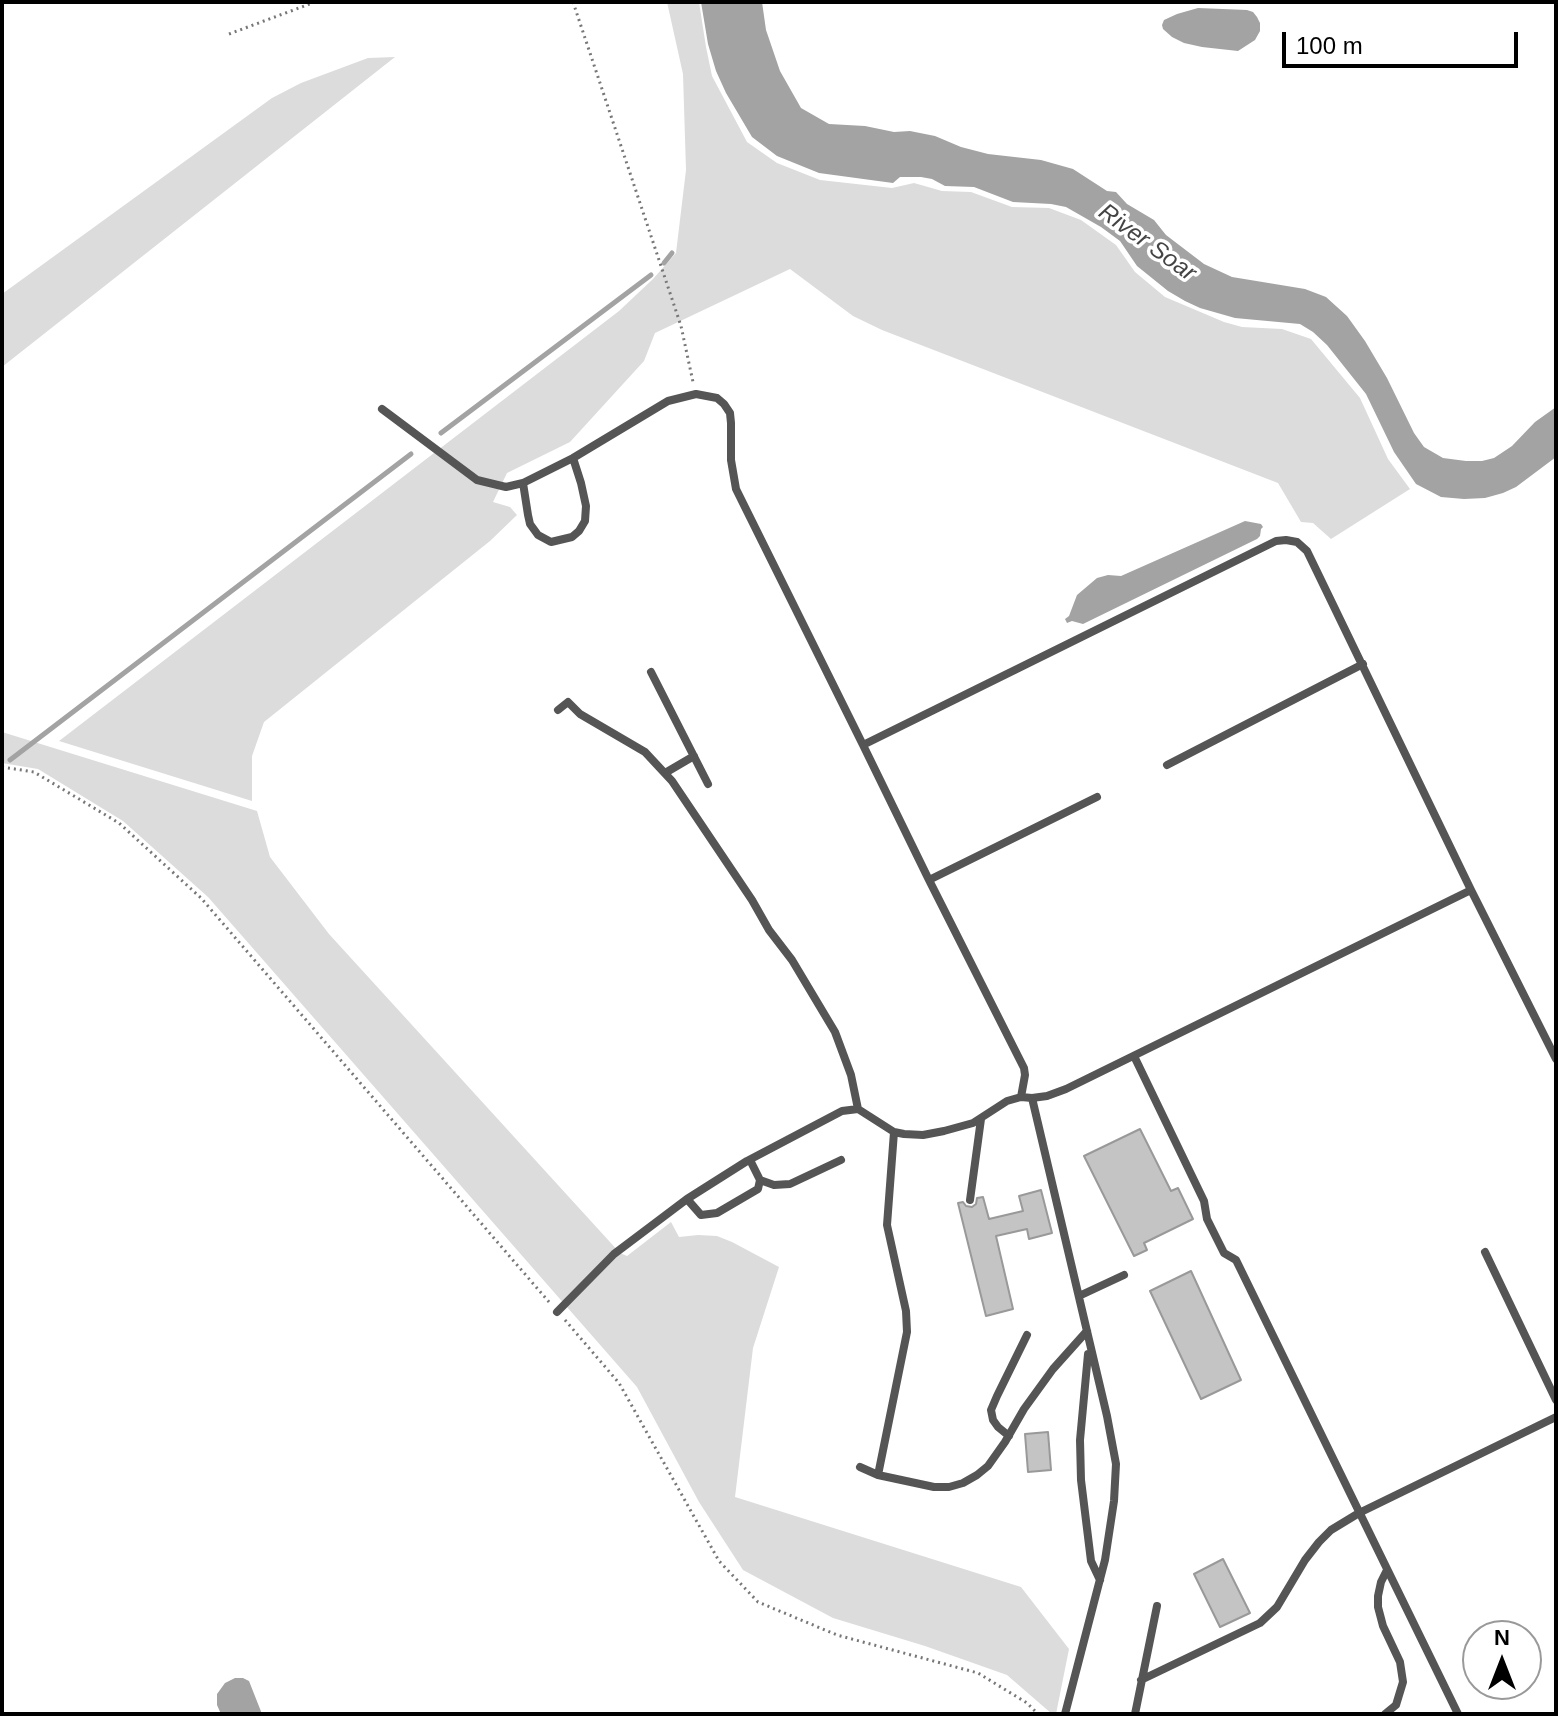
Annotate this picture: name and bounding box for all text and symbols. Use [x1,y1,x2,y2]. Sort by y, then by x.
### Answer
scale bar [1286,16,1522,66]
text: 100 m [1296,32,1363,59]
water label: River Soar [1093,198,1201,288]
north arrow [1462,1620,1542,1700]
text: N [1494,1625,1510,1650]

